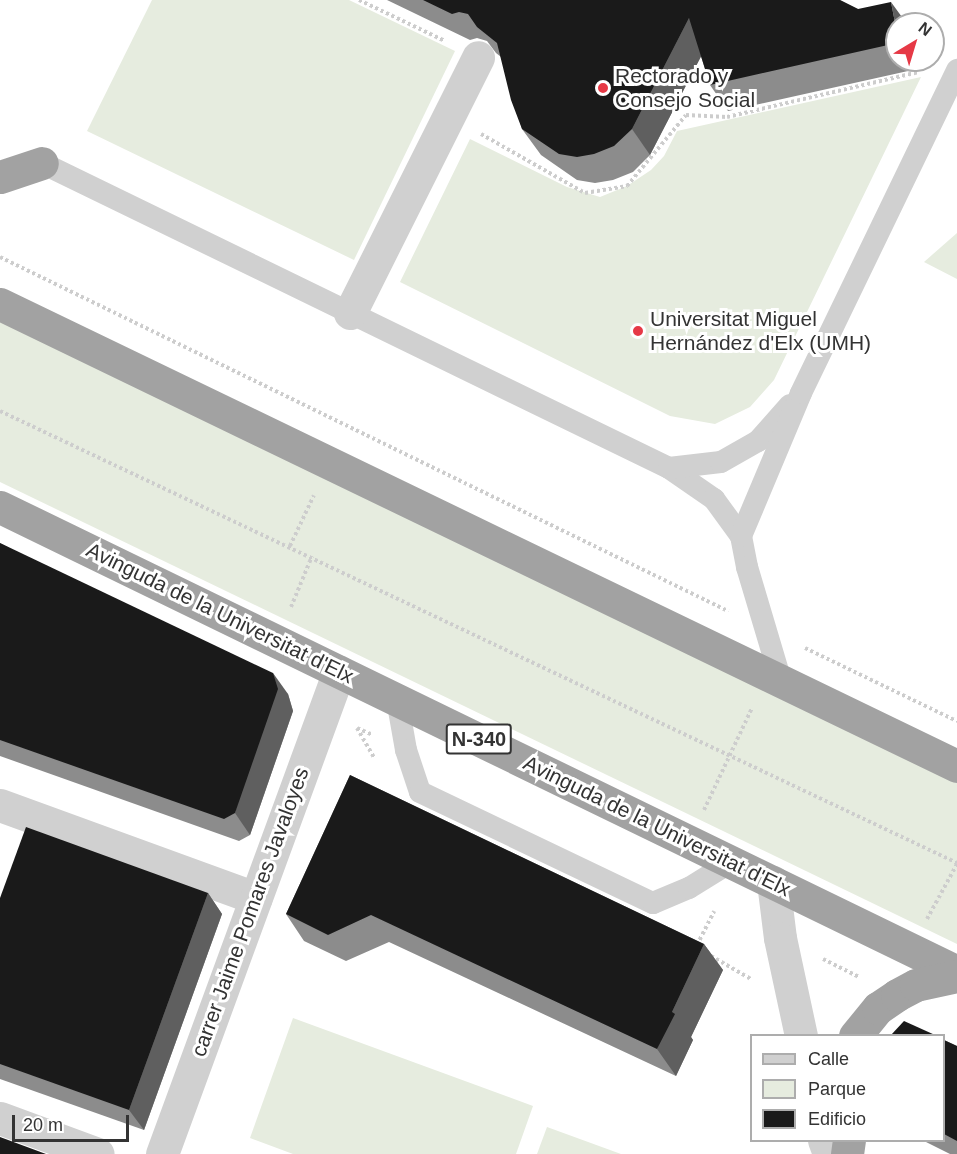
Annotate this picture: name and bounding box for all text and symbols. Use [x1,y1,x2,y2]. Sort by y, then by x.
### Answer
north arrow [885,12,945,72]
text: N [915,19,935,39]
place label: Rectorado y Consejo Social [615,63,755,113]
marker: Rectorado y Consejo Social [596,81,610,95]
place label: Universitat Miguel Hernández d'Elx (UMH) [650,306,871,356]
marker: Universitat Miguel Hernández d'Elx (UMH) [631,324,645,338]
street label: Avinguda de la Universitat d'Elx [82,537,358,689]
road number: N-340 [444,722,514,756]
street label: Avinguda de la Universitat d'Elx [519,750,795,902]
street label: carrer Jaime Pomares Javaloyes [186,764,314,1060]
legend [750,1034,945,1142]
text: Calle [808,1049,849,1069]
text: Parque [808,1079,866,1099]
scale bar [15,1103,132,1141]
text: Edificio [808,1109,866,1129]
text: 20 m [23,1115,63,1135]

